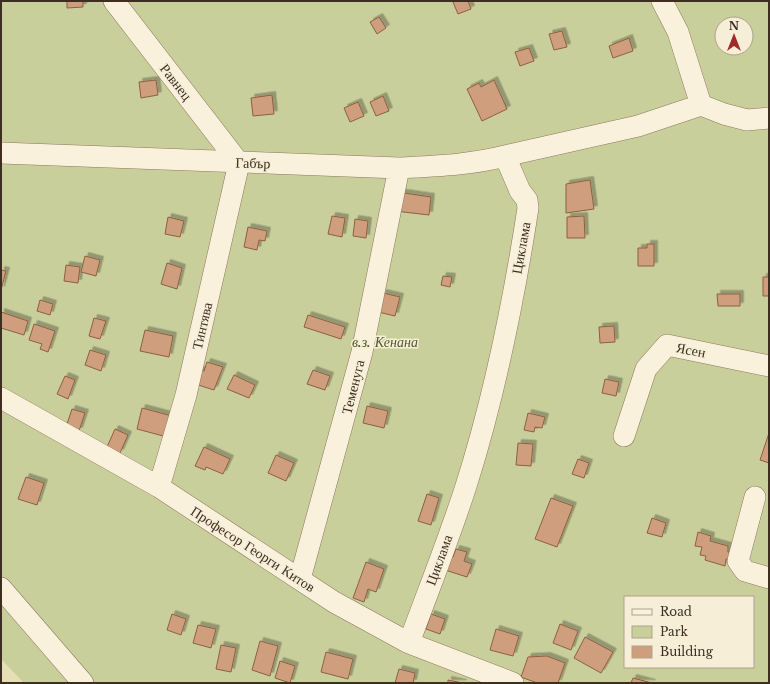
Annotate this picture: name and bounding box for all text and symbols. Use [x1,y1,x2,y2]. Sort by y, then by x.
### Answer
north arrow [714,16,754,56]
text: N [729,19,740,33]
street label: Равнец [156,60,196,104]
street label: Габър [235,153,271,173]
street label: Циклама [508,220,535,275]
street label: Тинтява [188,300,216,352]
park label: в.з. Кенана [352,333,418,351]
street label: Ясен [675,338,708,362]
street label: Теменуга [338,357,369,416]
street label: Професор Георги Китов [187,502,319,596]
street label: Циклама [422,531,457,588]
legend [624,596,754,668]
text: Road [660,604,692,619]
text: Park [660,624,688,639]
text: Building [660,644,714,659]

